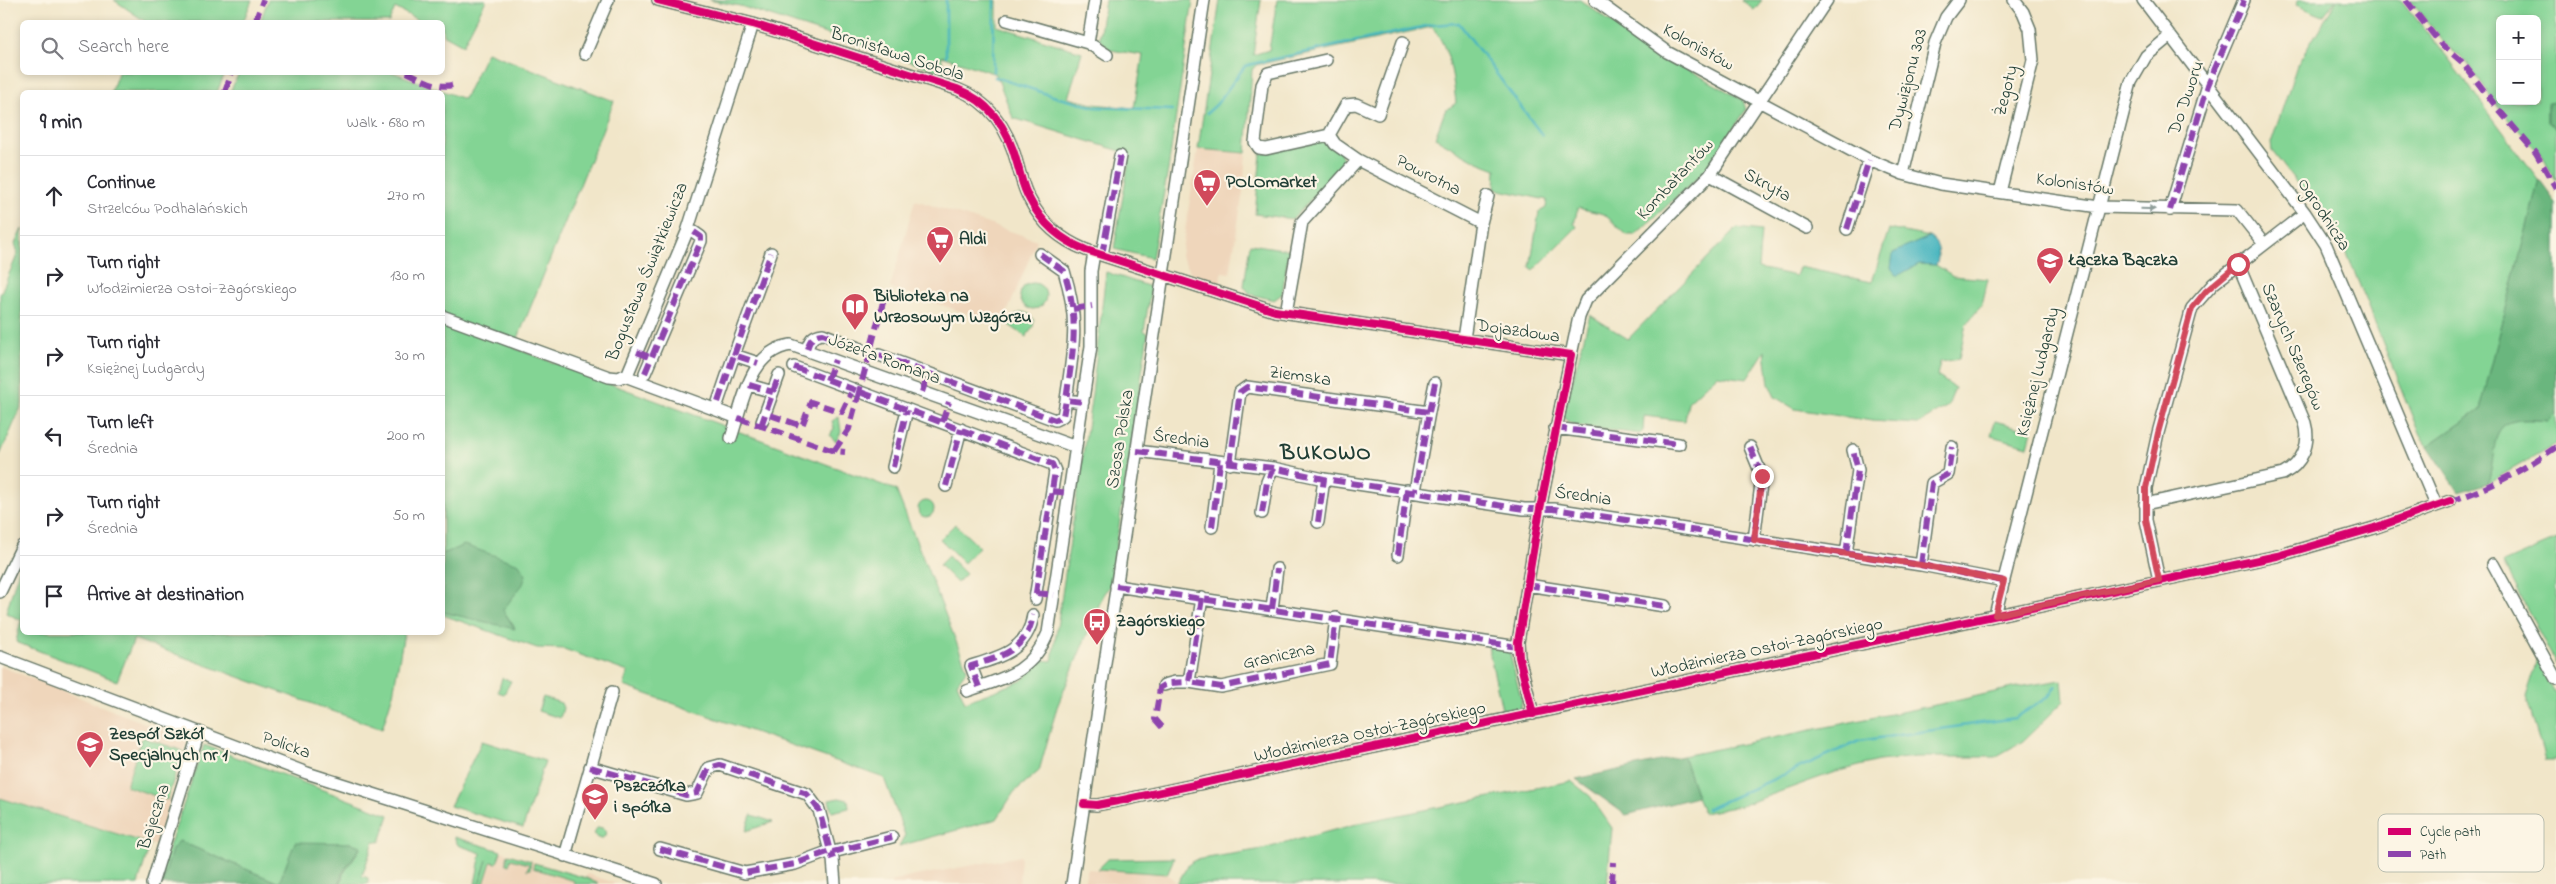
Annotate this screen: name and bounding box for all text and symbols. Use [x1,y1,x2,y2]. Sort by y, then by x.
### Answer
map controls [2496,15,2541,105]
button: + [2496,15,2541,60]
street label: Kolonistów [1657,18,1739,78]
search box [20,20,445,75]
street label: Bronisława Sobola [826,21,967,89]
street label: Dywizjonu 303 [1883,26,1935,135]
icon: search [38,34,66,62]
text: Search here [78,34,169,61]
street label: Do Dworu [2162,57,2212,140]
button: − [2496,60,2541,105]
street label: Żegoty [1988,63,2027,120]
text: 9 min [40,108,82,138]
text: Walk · 680 m [346,111,425,135]
street label: Kombatantów [1631,133,1721,227]
street label: Powrotna [1391,149,1465,203]
street label: Skryta [1738,162,1796,210]
street label: Kolonistów [2034,167,2116,203]
supermarket icon: POLOmarket [1192,168,1222,207]
text: Continue [87,170,155,197]
place label: POLOmarket [1226,170,1318,196]
street label: Ogrodnicza [2289,173,2356,257]
street label: Bogusława Świątkiewicza [600,179,697,367]
icon: ahead [40,182,68,210]
text: 270 m [387,184,425,208]
text: Strzelców Podhalańskich [87,197,248,221]
one-way arrow [2140,205,2156,213]
supermarket icon: Aldi [925,225,955,264]
place label: Aldi [959,227,986,253]
school or university icon: Łączka Bączka [2035,246,2065,285]
place label: Łączka Bączka [2068,248,2178,274]
text: Turn right [87,250,160,277]
route start [2227,253,2250,276]
icon: right [40,262,68,290]
text: 130 m [390,264,425,288]
text: Włodzimierza Ostoi-Zagórskiego [87,277,297,301]
street label: Szarych Szeregów [2253,279,2331,415]
place label: Biblioteka na Wrzosowym Wzgórzu [873,284,1032,332]
library icon: Biblioteka na Wrzosowym Wzgórzu [840,292,870,331]
street label: Księżnej Ludgardy [2010,305,2069,440]
street label: Dojazdowa [1474,313,1561,351]
street label: Józefa Romana [824,328,944,392]
text: Turn right [87,330,160,357]
icon: right [40,342,68,370]
text: 30 m [395,344,425,368]
text: Księżnej Ludgardy [87,357,205,381]
street label: Ziemska [1267,360,1333,394]
street label: Szosa Polska [1100,388,1142,490]
text: Turn left [87,410,154,437]
icon: left [40,422,68,450]
street label: Średnia [1151,423,1211,457]
text: 200 m [387,424,425,448]
text: Średnia [87,437,138,461]
district label: BUKOWO [1279,438,1372,470]
route end [1751,465,1774,488]
street label: Średnia [1553,480,1613,514]
text: Turn right [87,490,160,517]
icon: right [40,502,68,530]
text: 50 m [393,504,425,528]
text: Średnia [87,517,138,541]
icon: arrive [40,582,68,610]
text: Arrive at destination [87,582,244,609]
bus stop icon: Zagórskiego [1082,607,1112,646]
place label: Zagórskiego [1116,609,1205,636]
street label: Włodzimierza Ostoi-Zagórskiego [1649,612,1885,687]
street label: Graniczna [1241,637,1317,677]
street label: Włodzimierza Ostoi-Zagórskiego [1252,696,1488,771]
place label: Zespół Szkół Specjalnych nr 1 [109,722,228,770]
street label: Policka [258,725,314,767]
school or university icon: Zespół Szkół Specjalnych nr 1 [75,730,105,769]
place label: Pszczółka i spółka [614,774,686,821]
street label: Bajeczna [132,781,178,854]
school or university icon: Pszczółka i spółka [580,782,610,821]
legend [2378,814,2544,872]
text: Cycle path [2420,822,2481,844]
text: Path [2420,845,2446,866]

